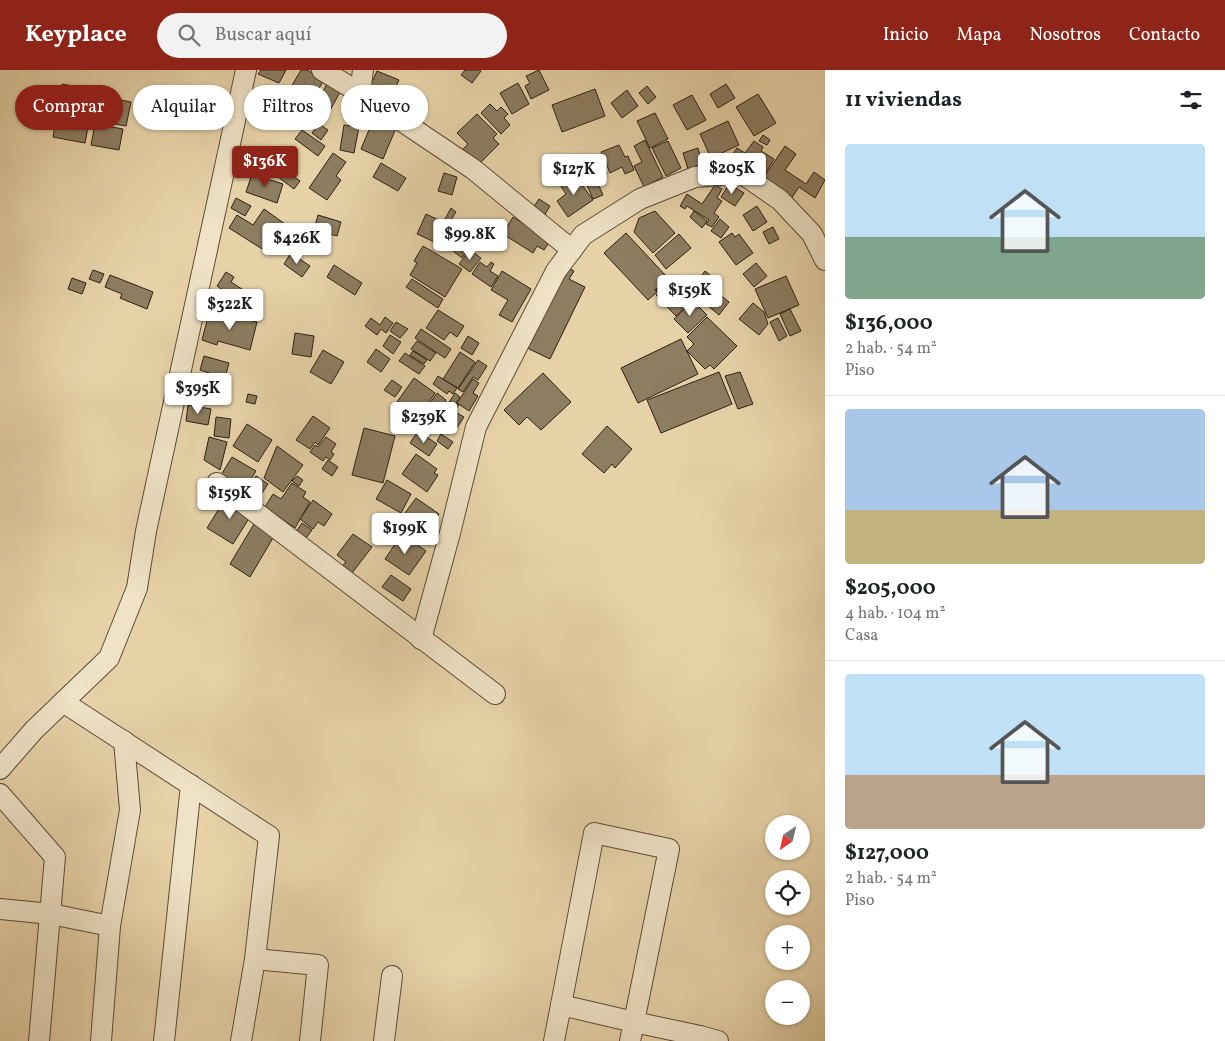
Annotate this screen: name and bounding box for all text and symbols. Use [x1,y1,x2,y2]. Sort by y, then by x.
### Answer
search box [157,13,507,58]
text: Keyplace [25,18,127,52]
icon: search [175,21,203,49]
text: Buscar aquí [215,22,311,48]
text: Inicio [883,23,929,48]
text: Mapa [957,23,1002,48]
text: Nosotros [1030,23,1101,48]
text: Contacto [1129,23,1200,48]
chip: Comprar [15,85,123,130]
chip: Alquilar [133,85,234,130]
chip: Filtros [244,85,331,130]
chip: Nuevo [341,85,428,130]
text: 11 viviendas [845,86,962,115]
icon: filters [1177,86,1205,114]
pin: $136K [230,146,300,188]
text: $136K [243,151,287,173]
pin: $205K [697,152,767,195]
pin: $127K [539,154,609,196]
text: $205K [709,158,755,180]
text: $127K [553,159,595,181]
icon: home [980,176,1070,266]
pin: $99.8K [429,218,511,261]
pin: $426K [262,222,332,265]
text: $99.8K [444,224,496,246]
text: $426K [273,228,321,250]
pin: $159K [655,274,725,317]
text: $159K [668,280,712,302]
pin: $322K [195,288,265,331]
text: $322K [207,294,253,316]
text: $136,000 [845,309,933,338]
text: 2 hab. · 54 m² [845,338,937,360]
text: Piso [845,360,874,382]
pin: $395K [163,372,233,415]
text: $395K [176,378,220,400]
pin: $239K [389,402,459,444]
text: $239K [401,407,447,429]
icon: home [980,442,1070,532]
pin: $159K [195,478,265,520]
text: $159K [208,483,252,505]
pin: $199K [370,512,440,555]
text: $199K [383,518,427,540]
text: $205,000 [845,574,936,603]
text: 4 hab. · 104 m² [845,603,945,625]
text: Casa [845,625,878,647]
icon: home [980,707,1070,797]
north arrow [765,815,810,860]
map controls [765,815,810,1025]
text: $127,000 [845,839,929,868]
text: 2 hab. · 54 m² [845,868,937,890]
button: locate [765,870,810,915]
text: Piso [845,890,874,912]
button: + [765,925,810,970]
button: − [765,980,810,1025]

